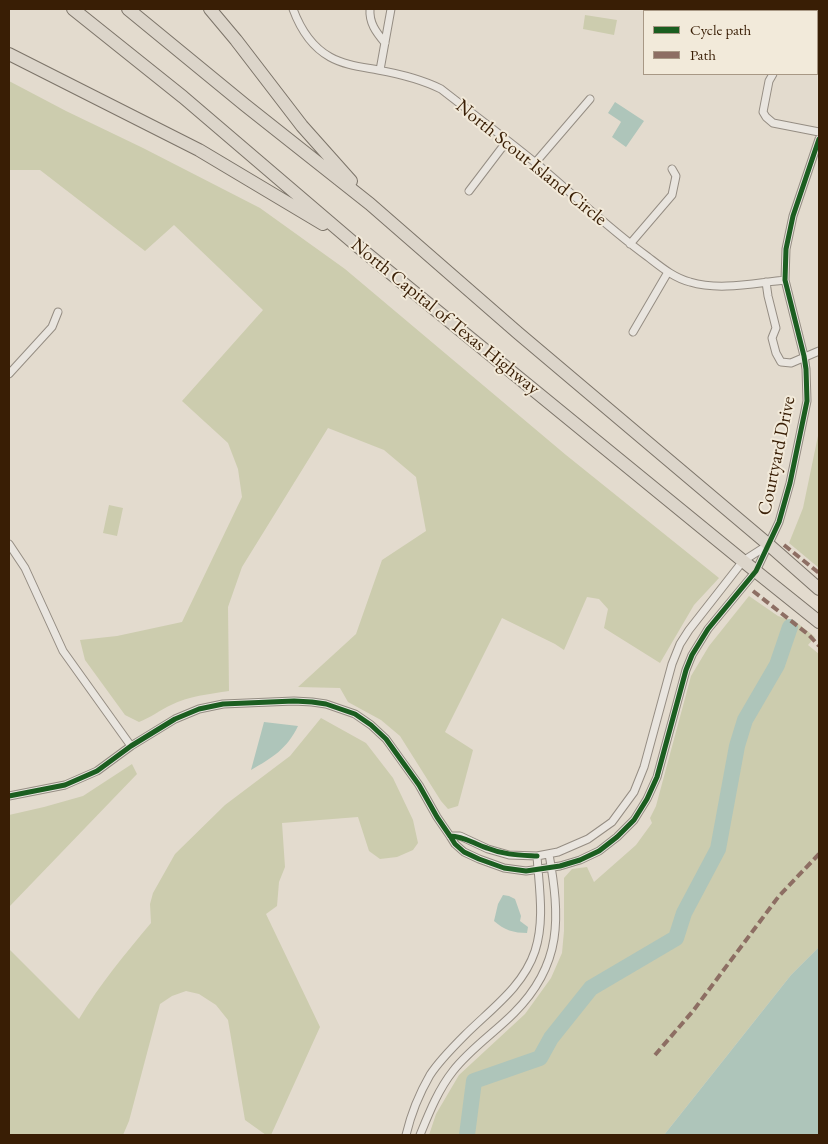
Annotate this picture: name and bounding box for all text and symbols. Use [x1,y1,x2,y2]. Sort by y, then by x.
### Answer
legend [643,10,818,75]
text: Cycle path [690,20,751,39]
text: Path [690,45,716,64]
street label: North Scout Island Circle [451,95,611,231]
street label: North Capital of Texas Highway [346,234,544,400]
street label: Courtyard Drive [753,394,801,518]

